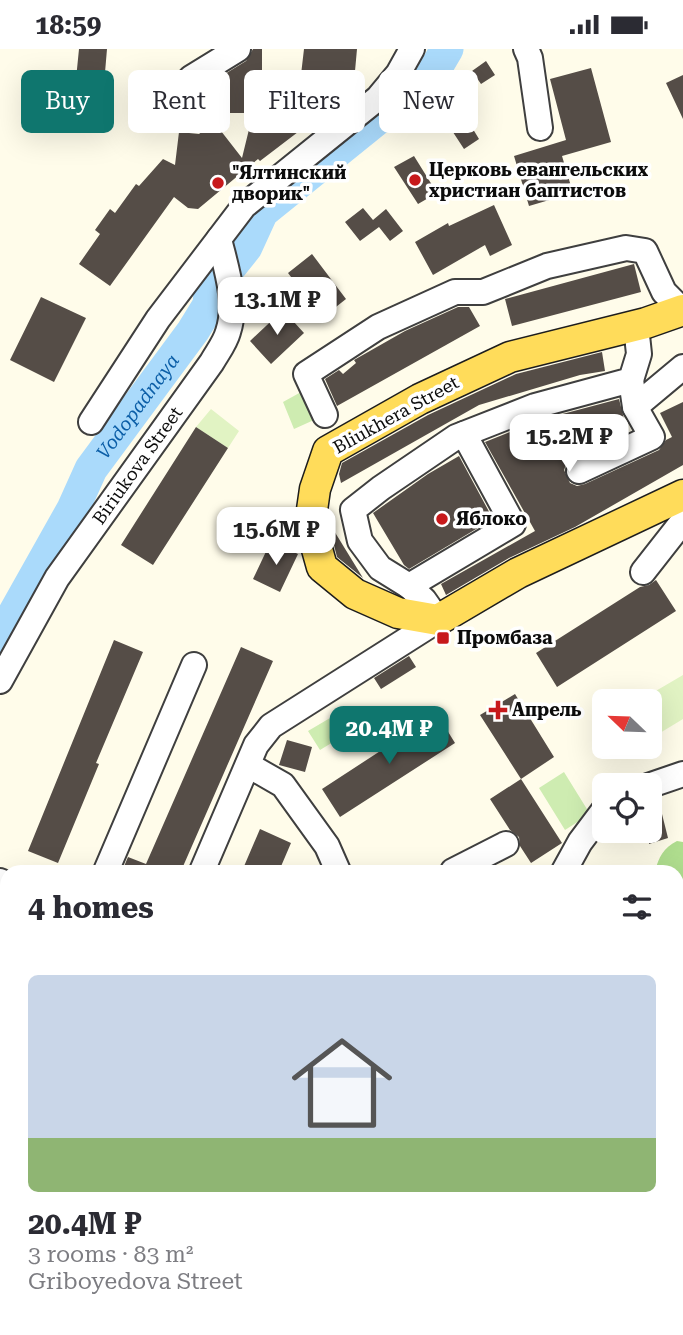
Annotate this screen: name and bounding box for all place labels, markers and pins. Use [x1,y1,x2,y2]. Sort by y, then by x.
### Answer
place label: Церковь евангельских христиан баптистов [429,159,648,201]
place label: "Ялтинский дворик" [232,162,346,204]
marker: Церковь евангельских христиан баптистов [407,172,423,188]
marker: "Ялтинский дворик" [210,175,226,191]
pin: 13.1M ₽ [212,278,342,337]
pin: 15.2M ₽ [504,415,634,474]
pin: 15.6M ₽ [211,507,341,567]
place label: Яблоко [456,508,527,529]
marker: Яблоко [434,511,450,527]
place label: Промбаза [457,627,553,648]
marker: Промбаза [435,630,451,646]
place label: Апрель [512,699,582,720]
marker: Апрель [490,702,506,718]
pin: 20.4M ₽ [324,707,454,766]

